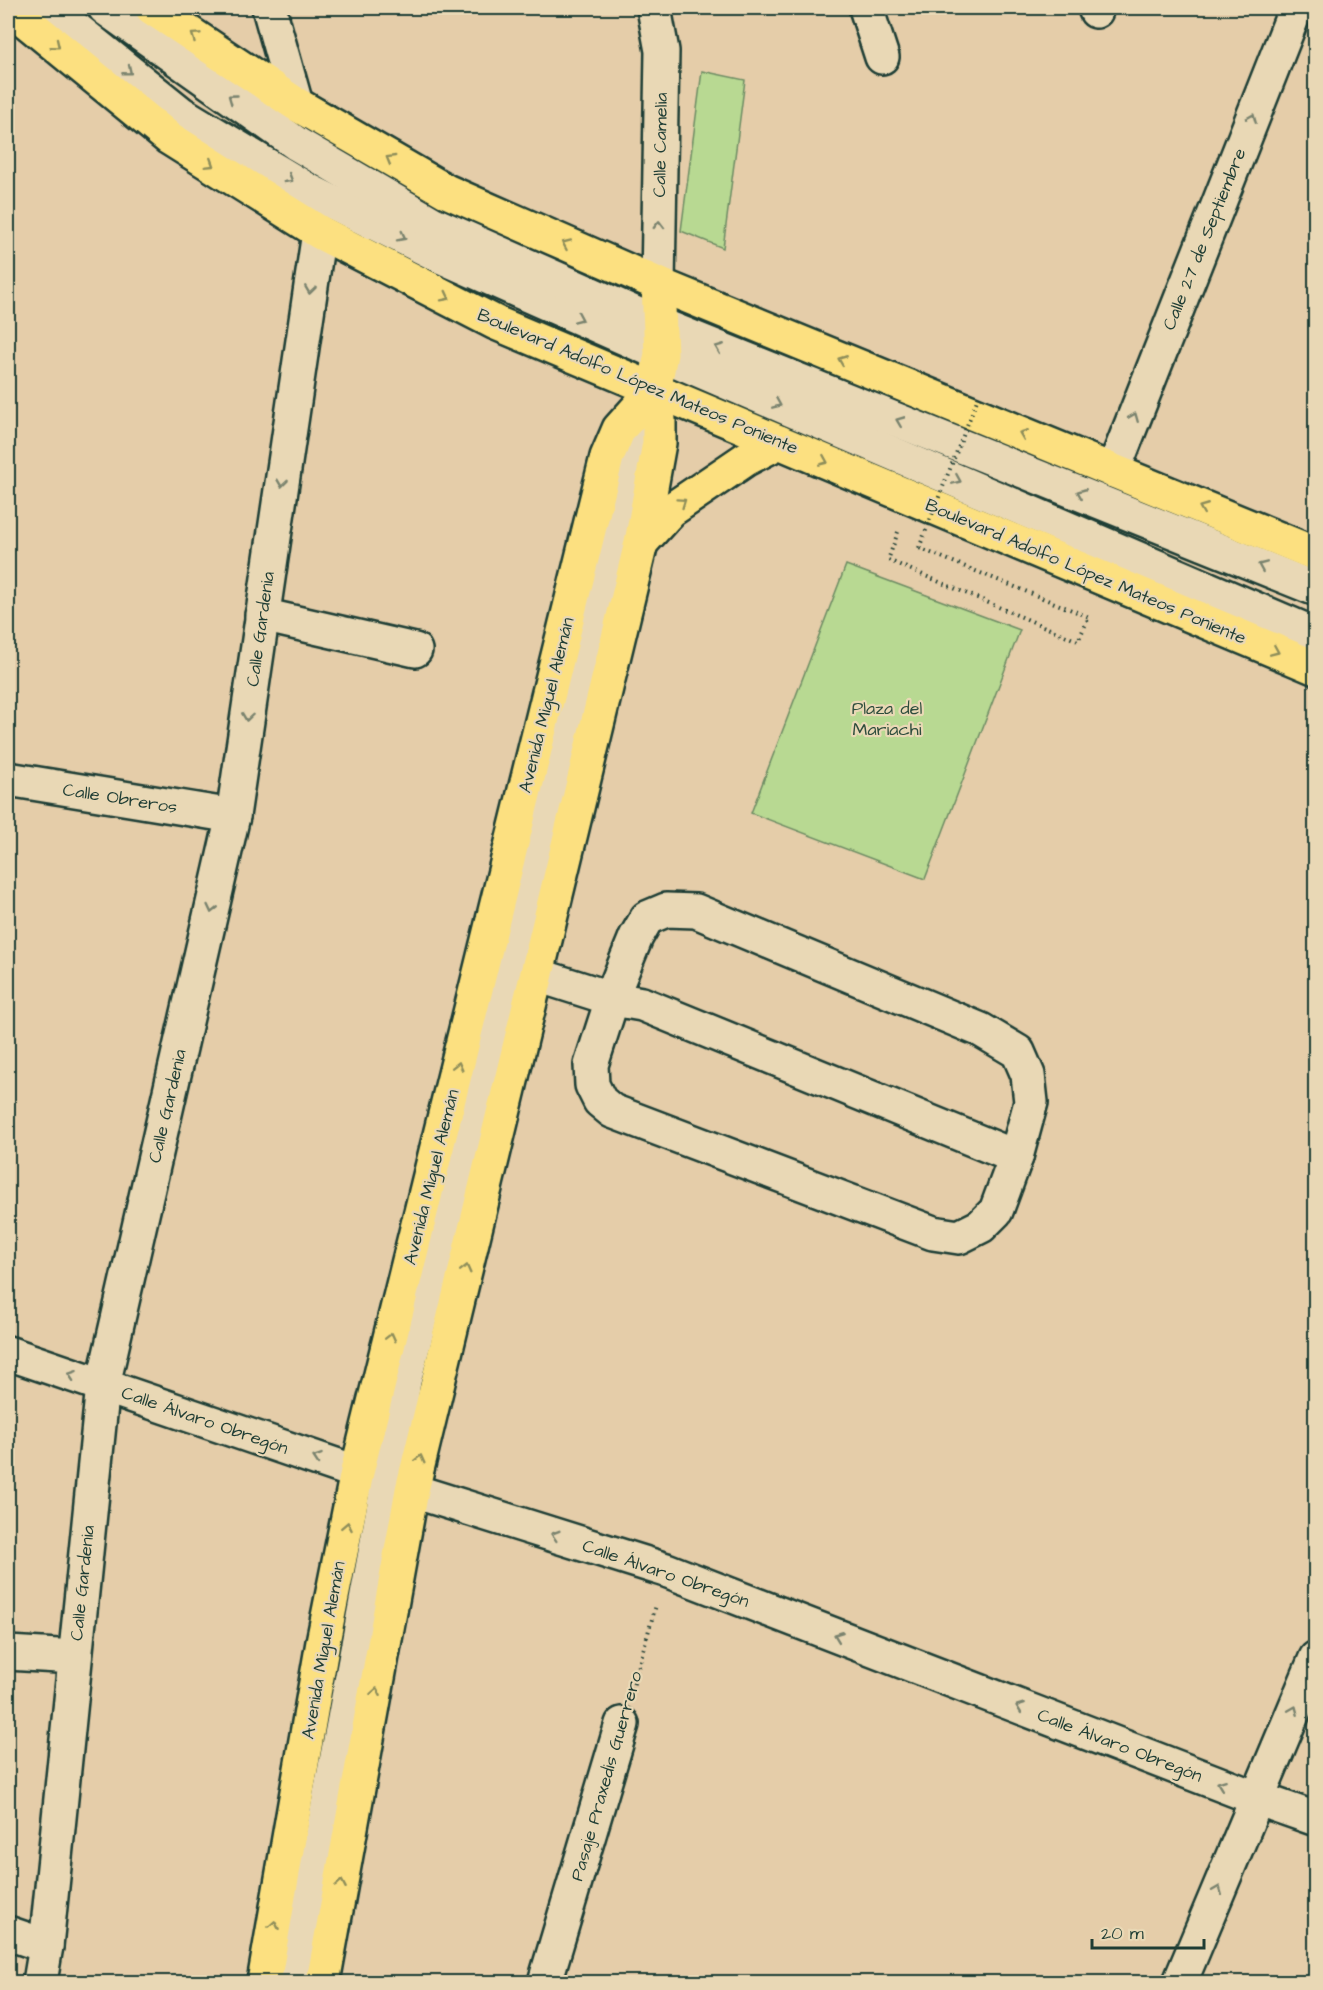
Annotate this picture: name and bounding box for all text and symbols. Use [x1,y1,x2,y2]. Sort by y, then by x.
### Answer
one-way arrow [191,32,201,44]
one-way arrow [49,37,60,48]
one-way arrow [121,63,132,74]
street label: Calle Camelia [647,92,674,198]
one-way arrow [228,94,239,105]
one-way arrow [1245,114,1257,125]
street label: Calle 27 de Septiembre [1157,144,1253,334]
one-way arrow [386,154,396,166]
one-way arrow [204,156,214,168]
one-way arrow [283,172,293,184]
one-way arrow [652,221,665,230]
one-way arrow [396,230,406,241]
one-way arrow [561,239,572,251]
one-way arrow [305,285,317,294]
one-way arrow [439,289,450,301]
street label: Boulevard Adolfo López Mateos Poniente [474,302,802,461]
one-way arrow [573,311,584,323]
one-way arrow [714,343,725,355]
one-way arrow [838,355,849,367]
one-way arrow [771,397,782,409]
one-way arrow [1127,412,1139,423]
one-way arrow [895,415,905,428]
one-way arrow [1018,429,1029,441]
one-way arrow [818,454,829,466]
one-way arrow [951,473,962,485]
one-way arrow [276,478,288,487]
one-way arrow [1076,488,1087,500]
street label: Boulevard Adolfo López Mateos Poniente [922,492,1250,651]
one-way arrow [676,498,687,509]
one-way arrow [1198,503,1209,515]
one-way arrow [1257,561,1268,573]
street label: Calle Gardenia [240,570,281,688]
street label: Avenida Miguel Alemán [513,615,581,796]
one-way arrow [1268,644,1279,656]
park label: Plaza del Mariachi [852,696,922,742]
one-way arrow [242,713,254,722]
street label: Calle Obreros [61,777,179,820]
one-way arrow [206,904,219,914]
street label: Calle Gardenia [142,1047,193,1165]
one-way arrow [450,1061,463,1071]
street label: Avenida Miguel Alemán [398,1087,466,1268]
one-way arrow [458,1265,471,1275]
one-way arrow [384,1332,397,1342]
one-way arrow [68,1370,78,1382]
street label: Calle Álvaro Obregón [118,1380,292,1462]
one-way arrow [312,1453,323,1466]
one-way arrow [412,1454,425,1464]
one-way arrow [339,1522,352,1532]
street label: Calle Gardenia [64,1524,101,1642]
one-way arrow [550,1530,561,1542]
street label: Calle Álvaro Obregón [579,1533,753,1615]
street label: Avenida Miguel Alemán [296,1559,352,1741]
one-way arrow [833,1631,844,1643]
street label: Pasaje Praxedis Guerrero [565,1668,648,1884]
one-way arrow [369,1687,381,1696]
one-way arrow [1015,1701,1025,1714]
street label: Calle Álvaro Obregón [1033,1702,1206,1789]
one-way arrow [1287,1705,1299,1716]
one-way arrow [1216,1779,1227,1792]
one-way arrow [334,1879,347,1889]
one-way arrow [1211,1885,1223,1896]
scale bar [1092,1912,1204,1950]
one-way arrow [268,1920,280,1930]
text: 20 m [1101,1921,1144,1946]

